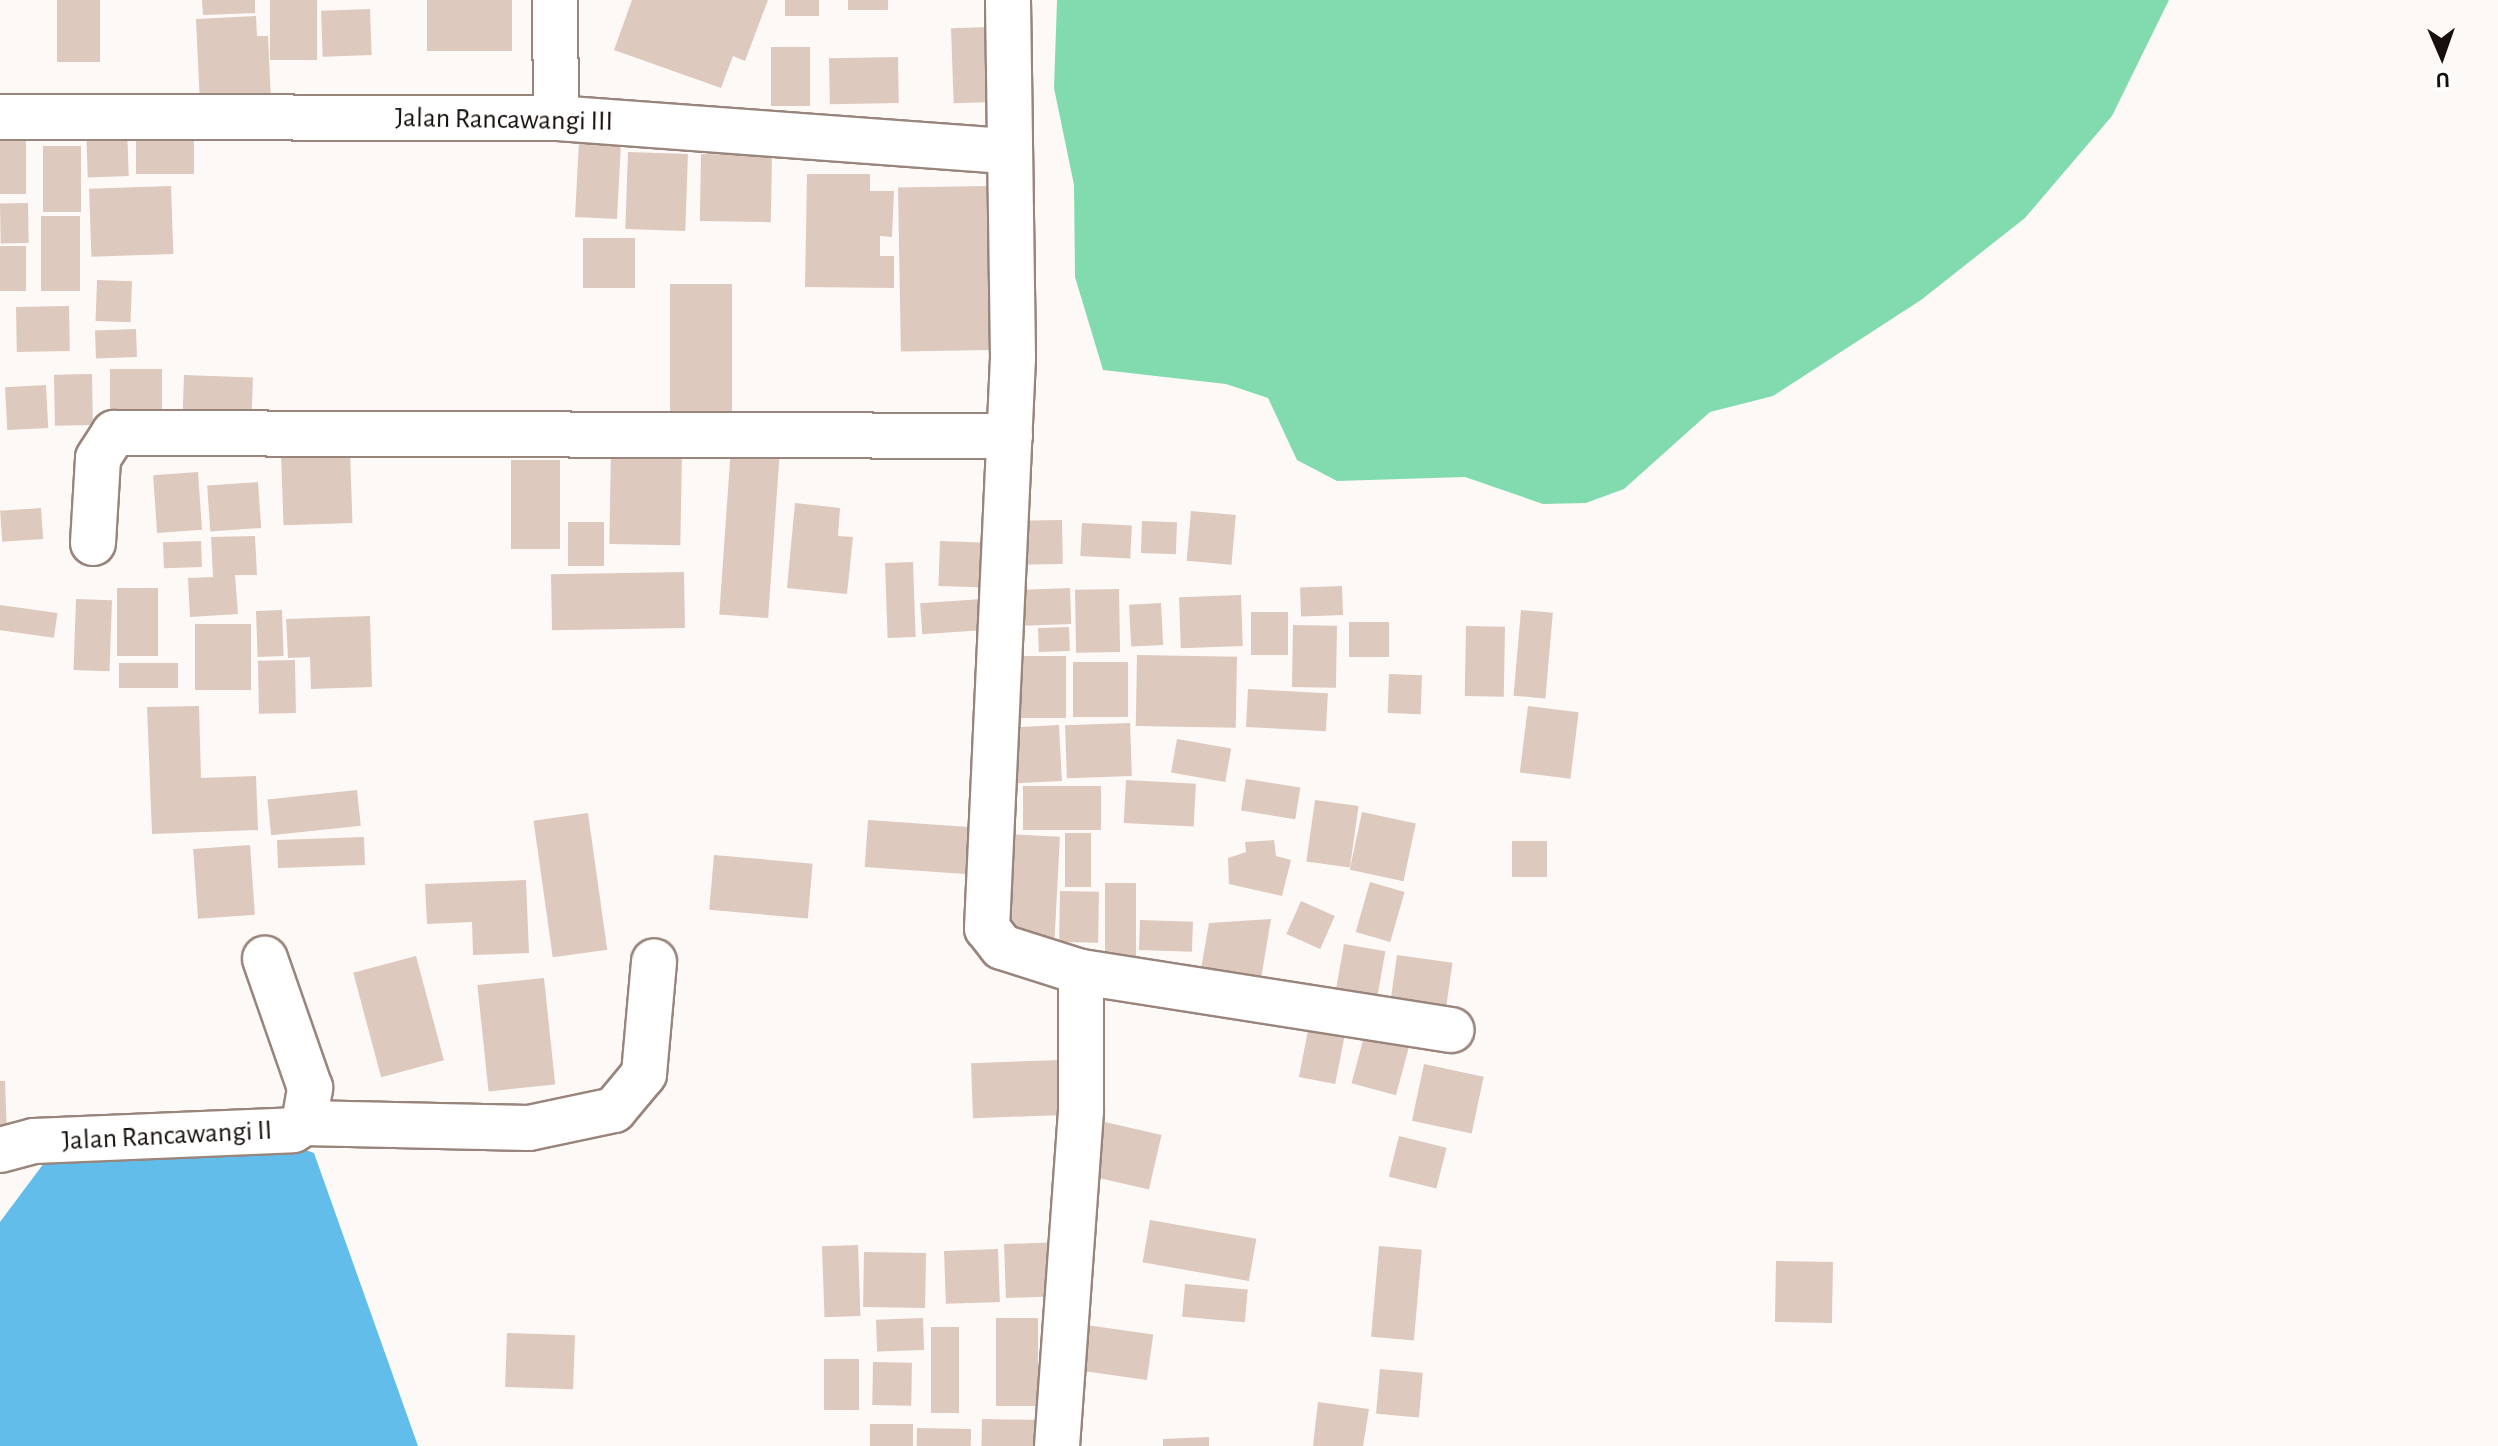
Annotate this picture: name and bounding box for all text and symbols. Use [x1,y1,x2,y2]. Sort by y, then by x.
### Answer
north arrow [2402,16,2482,96]
text: U [2435,69,2450,91]
street label: Jalan Rancawangi III [395,101,613,139]
street label: Jalan Rancawangi II [61,1114,273,1158]

